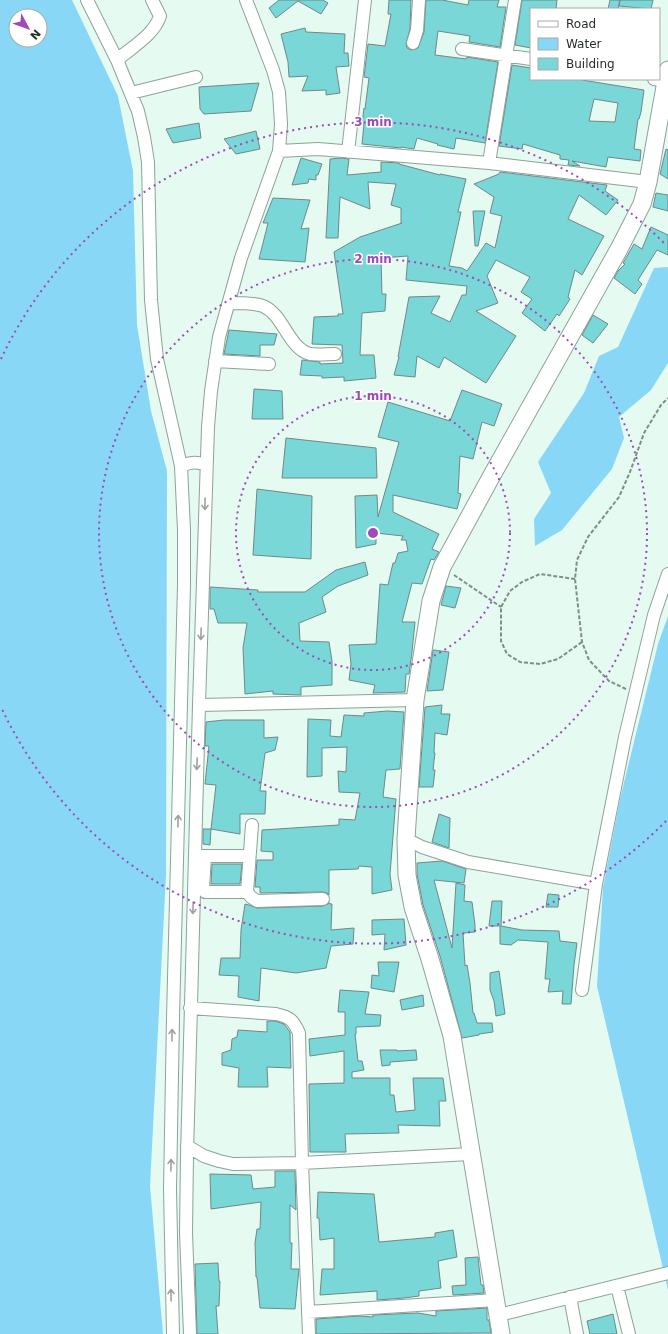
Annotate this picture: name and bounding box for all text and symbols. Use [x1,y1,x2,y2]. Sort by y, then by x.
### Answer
north arrow [8,8,48,48]
legend [530,8,660,80]
text: Road [566,17,596,31]
text: N [27,26,43,42]
text: Water [566,37,602,51]
text: Building [566,57,615,71]
text: 3 min [354,115,392,129]
text: 2 min [354,252,392,266]
text: 1 min [354,389,392,403]
one-way arrow [201,497,209,510]
centre of rings [366,526,380,540]
one-way arrow [198,627,205,640]
one-way arrow [193,757,201,770]
one-way arrow [174,815,182,828]
one-way arrow [189,901,197,914]
one-way arrow [168,1029,176,1042]
one-way arrow [167,1159,174,1172]
one-way arrow [167,1289,175,1302]

